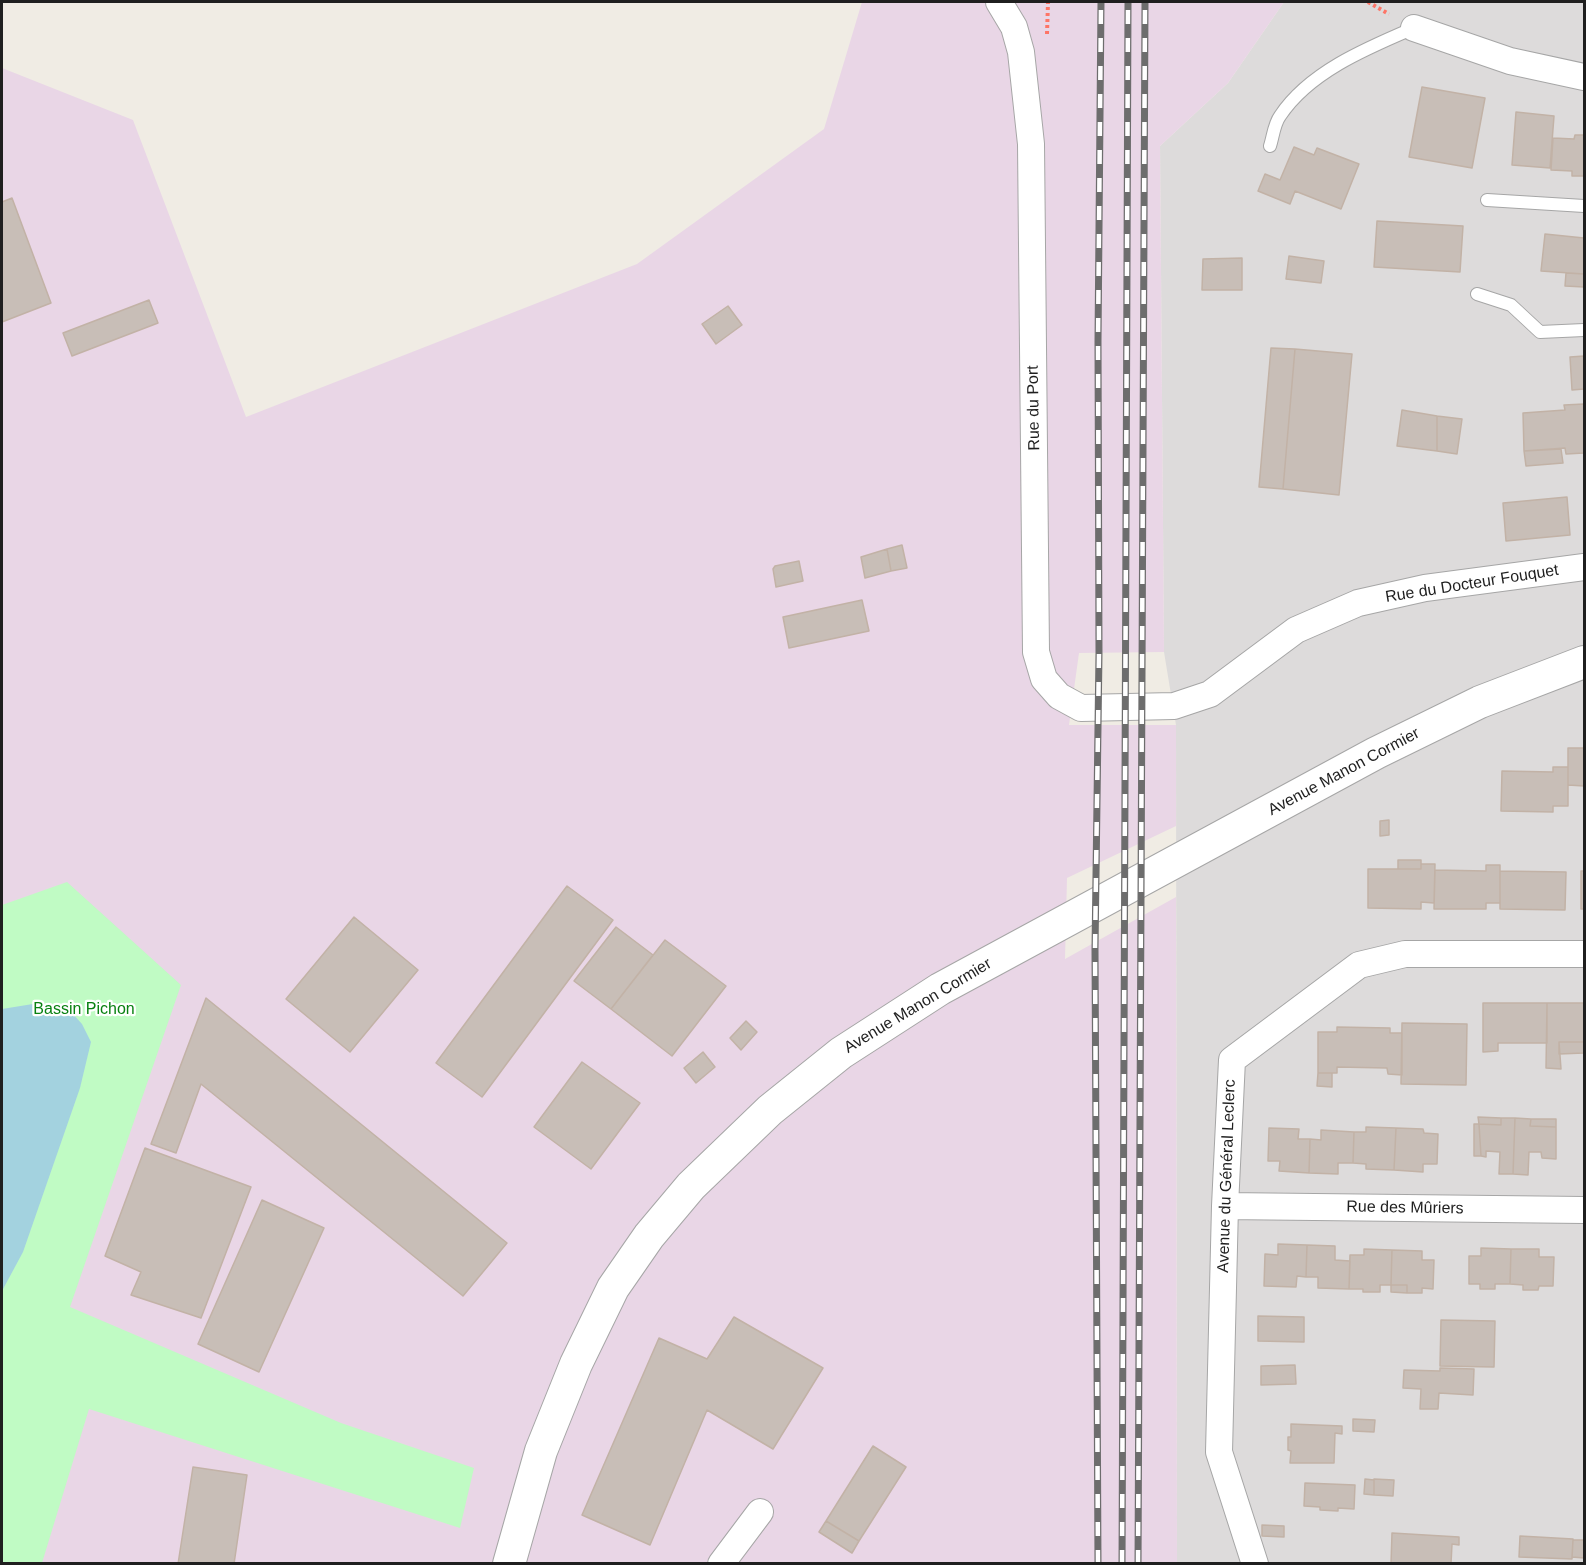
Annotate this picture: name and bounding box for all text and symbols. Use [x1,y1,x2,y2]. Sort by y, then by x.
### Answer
street label: Rue du Port [1024,365,1044,451]
street label: Rue du Docteur Fouquet [1384,561,1560,607]
street label: Avenue Manon Cormier [1265,724,1423,820]
street label: Avenue Manon Cormier [841,954,995,1058]
park label: Bassin Pichon [33,1000,135,1020]
street label: Avenue du Général Leclerc [1214,1079,1240,1273]
street label: Rue des Mûriers [1346,1197,1464,1219]

